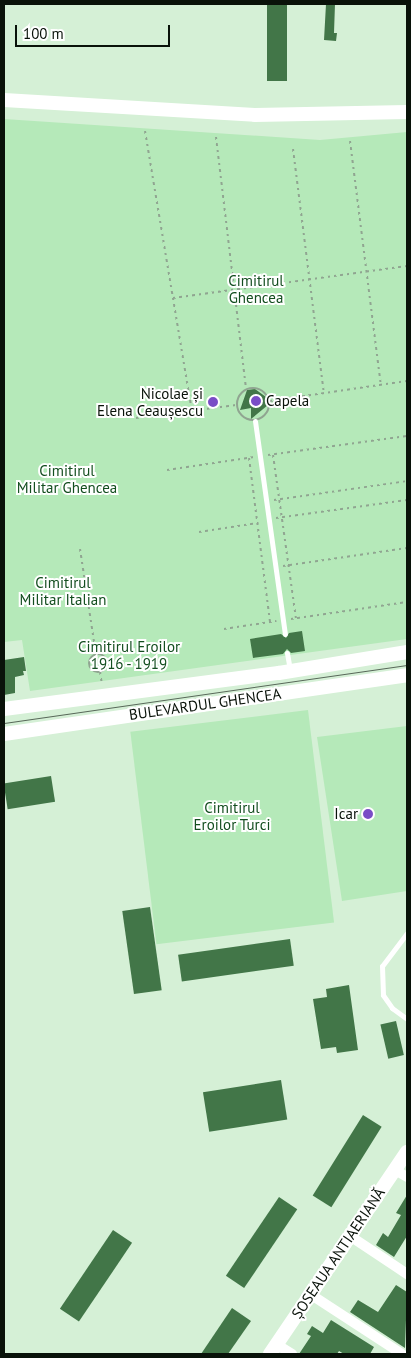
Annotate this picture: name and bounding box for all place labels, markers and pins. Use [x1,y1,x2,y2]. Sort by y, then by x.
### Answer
place label: Nicolae și Elena Ceaușescu [97,384,203,419]
place label: Capela [266,392,309,410]
marker: Capela [250,395,262,407]
marker: Nicolae și Elena Ceaușescu [207,396,219,408]
place label: Icar [334,805,358,823]
marker: Icar [362,808,374,820]

